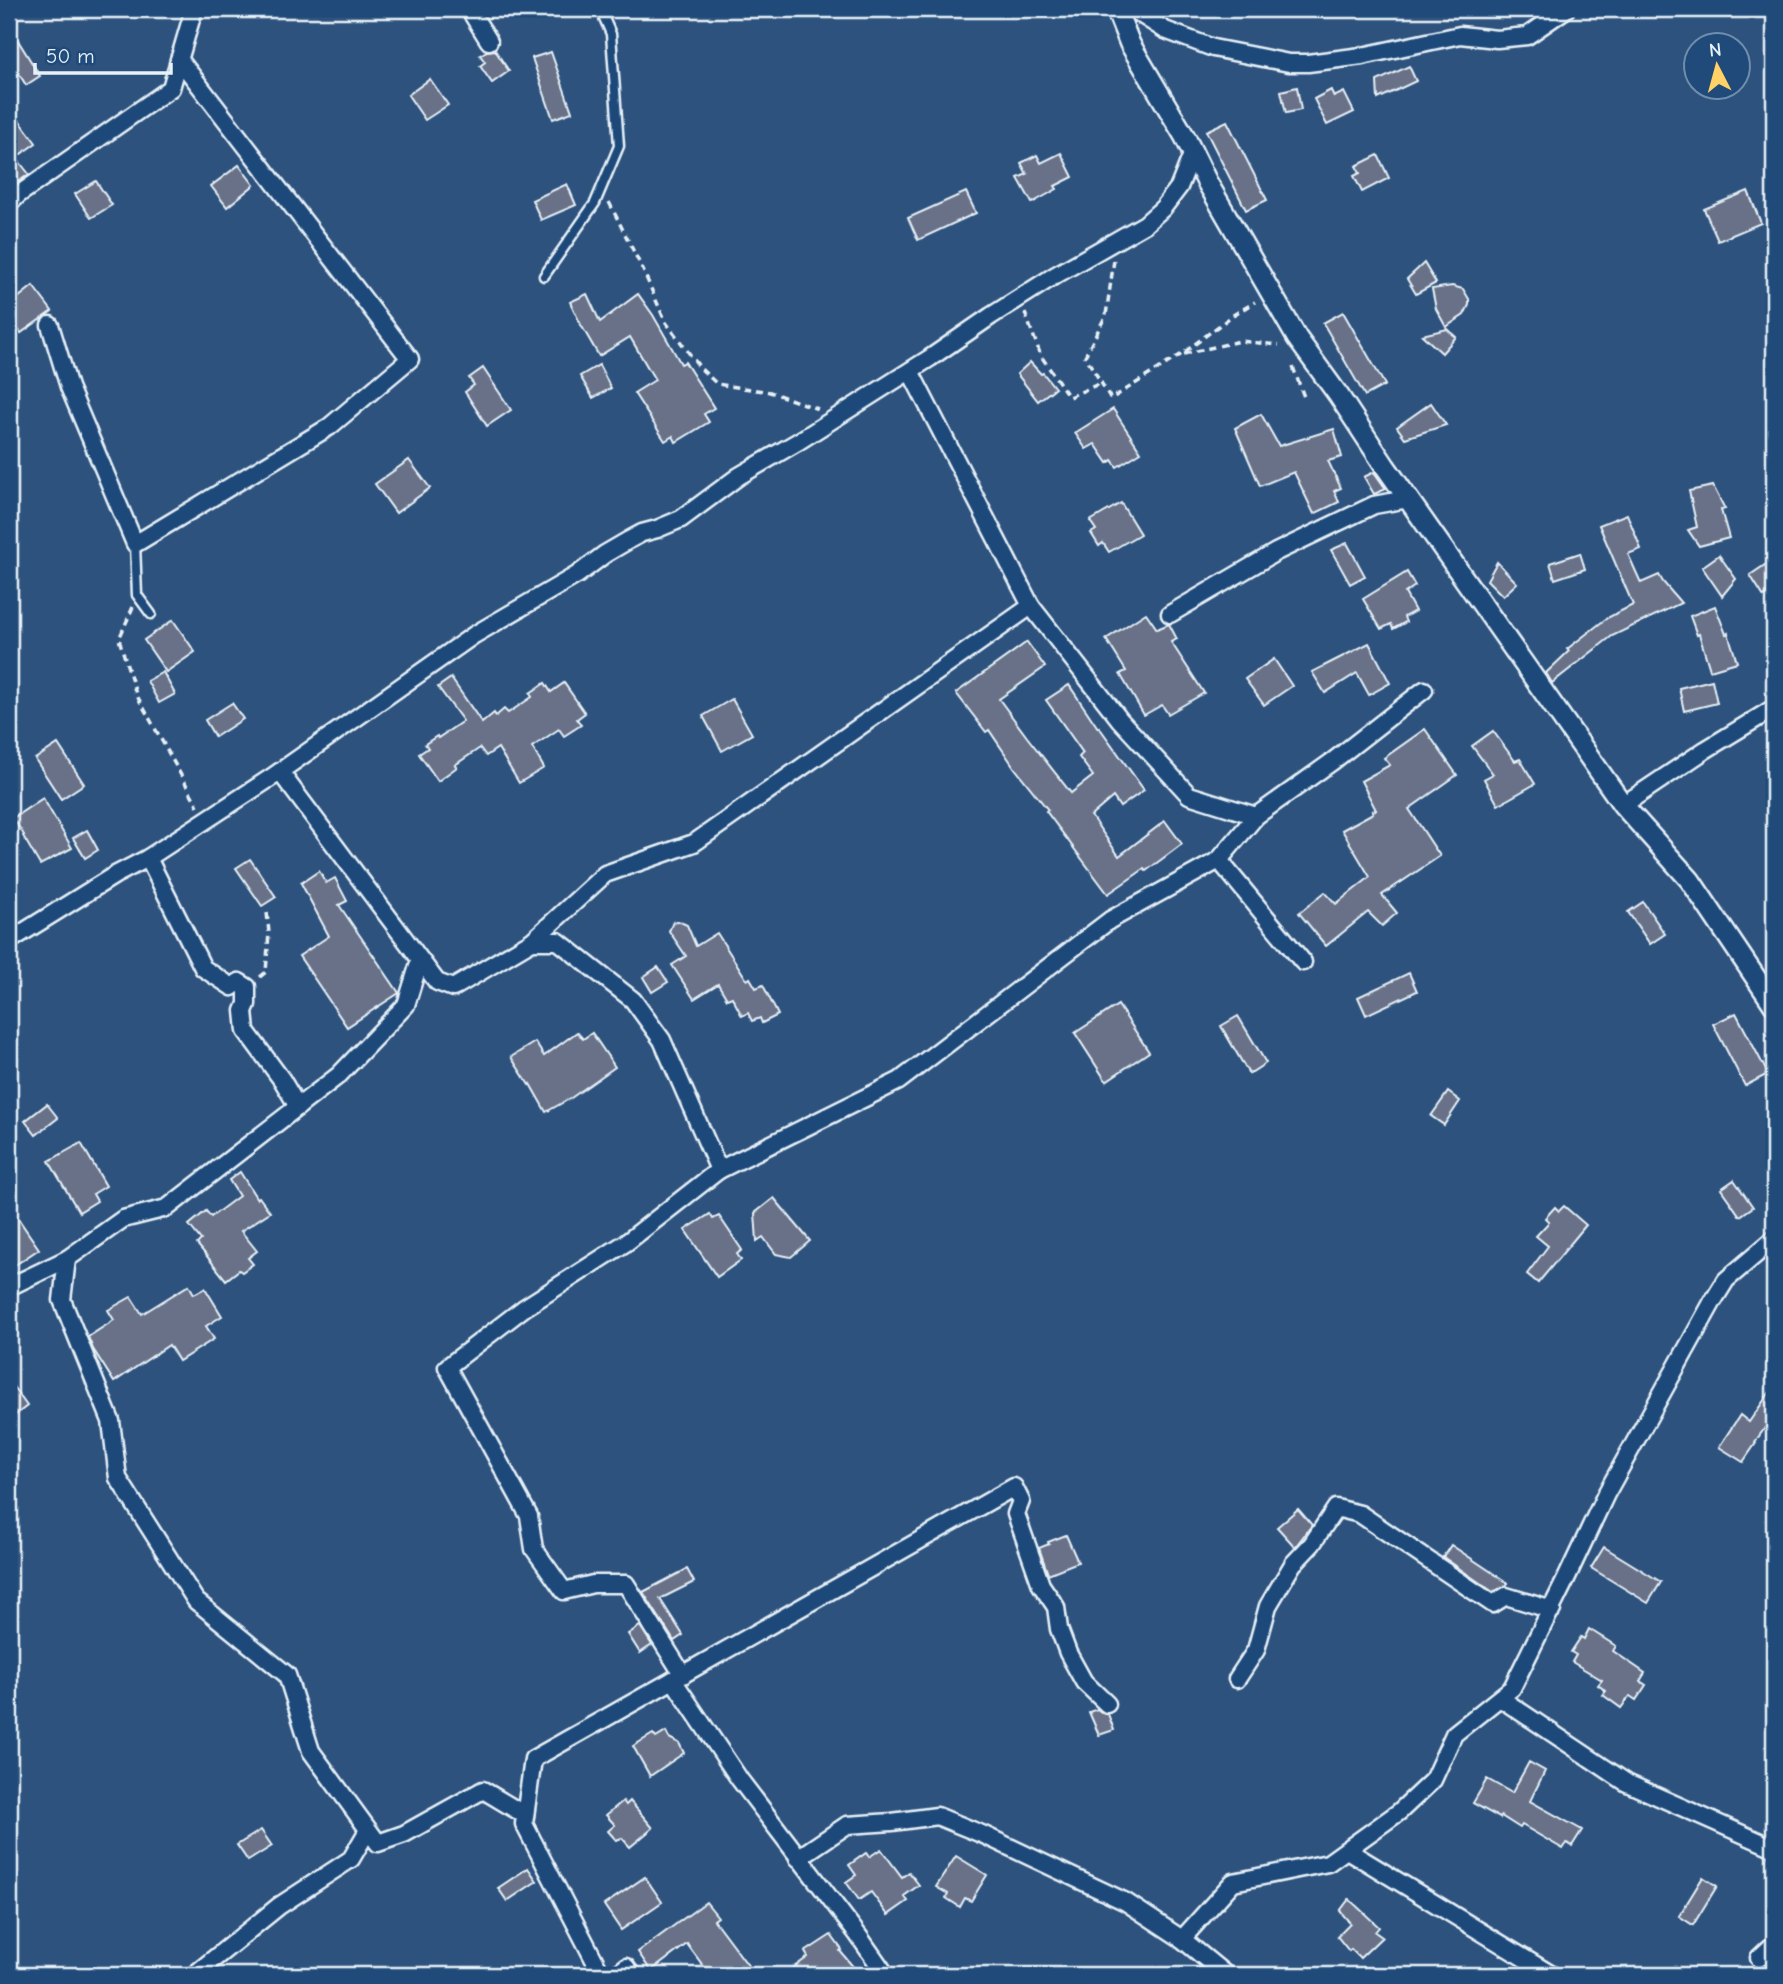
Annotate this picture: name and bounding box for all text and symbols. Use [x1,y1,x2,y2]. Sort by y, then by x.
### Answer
scale bar [35,32,172,76]
north arrow [1682,32,1752,102]
text: N [1708,39,1723,62]
text: 50 m [46,44,95,68]

